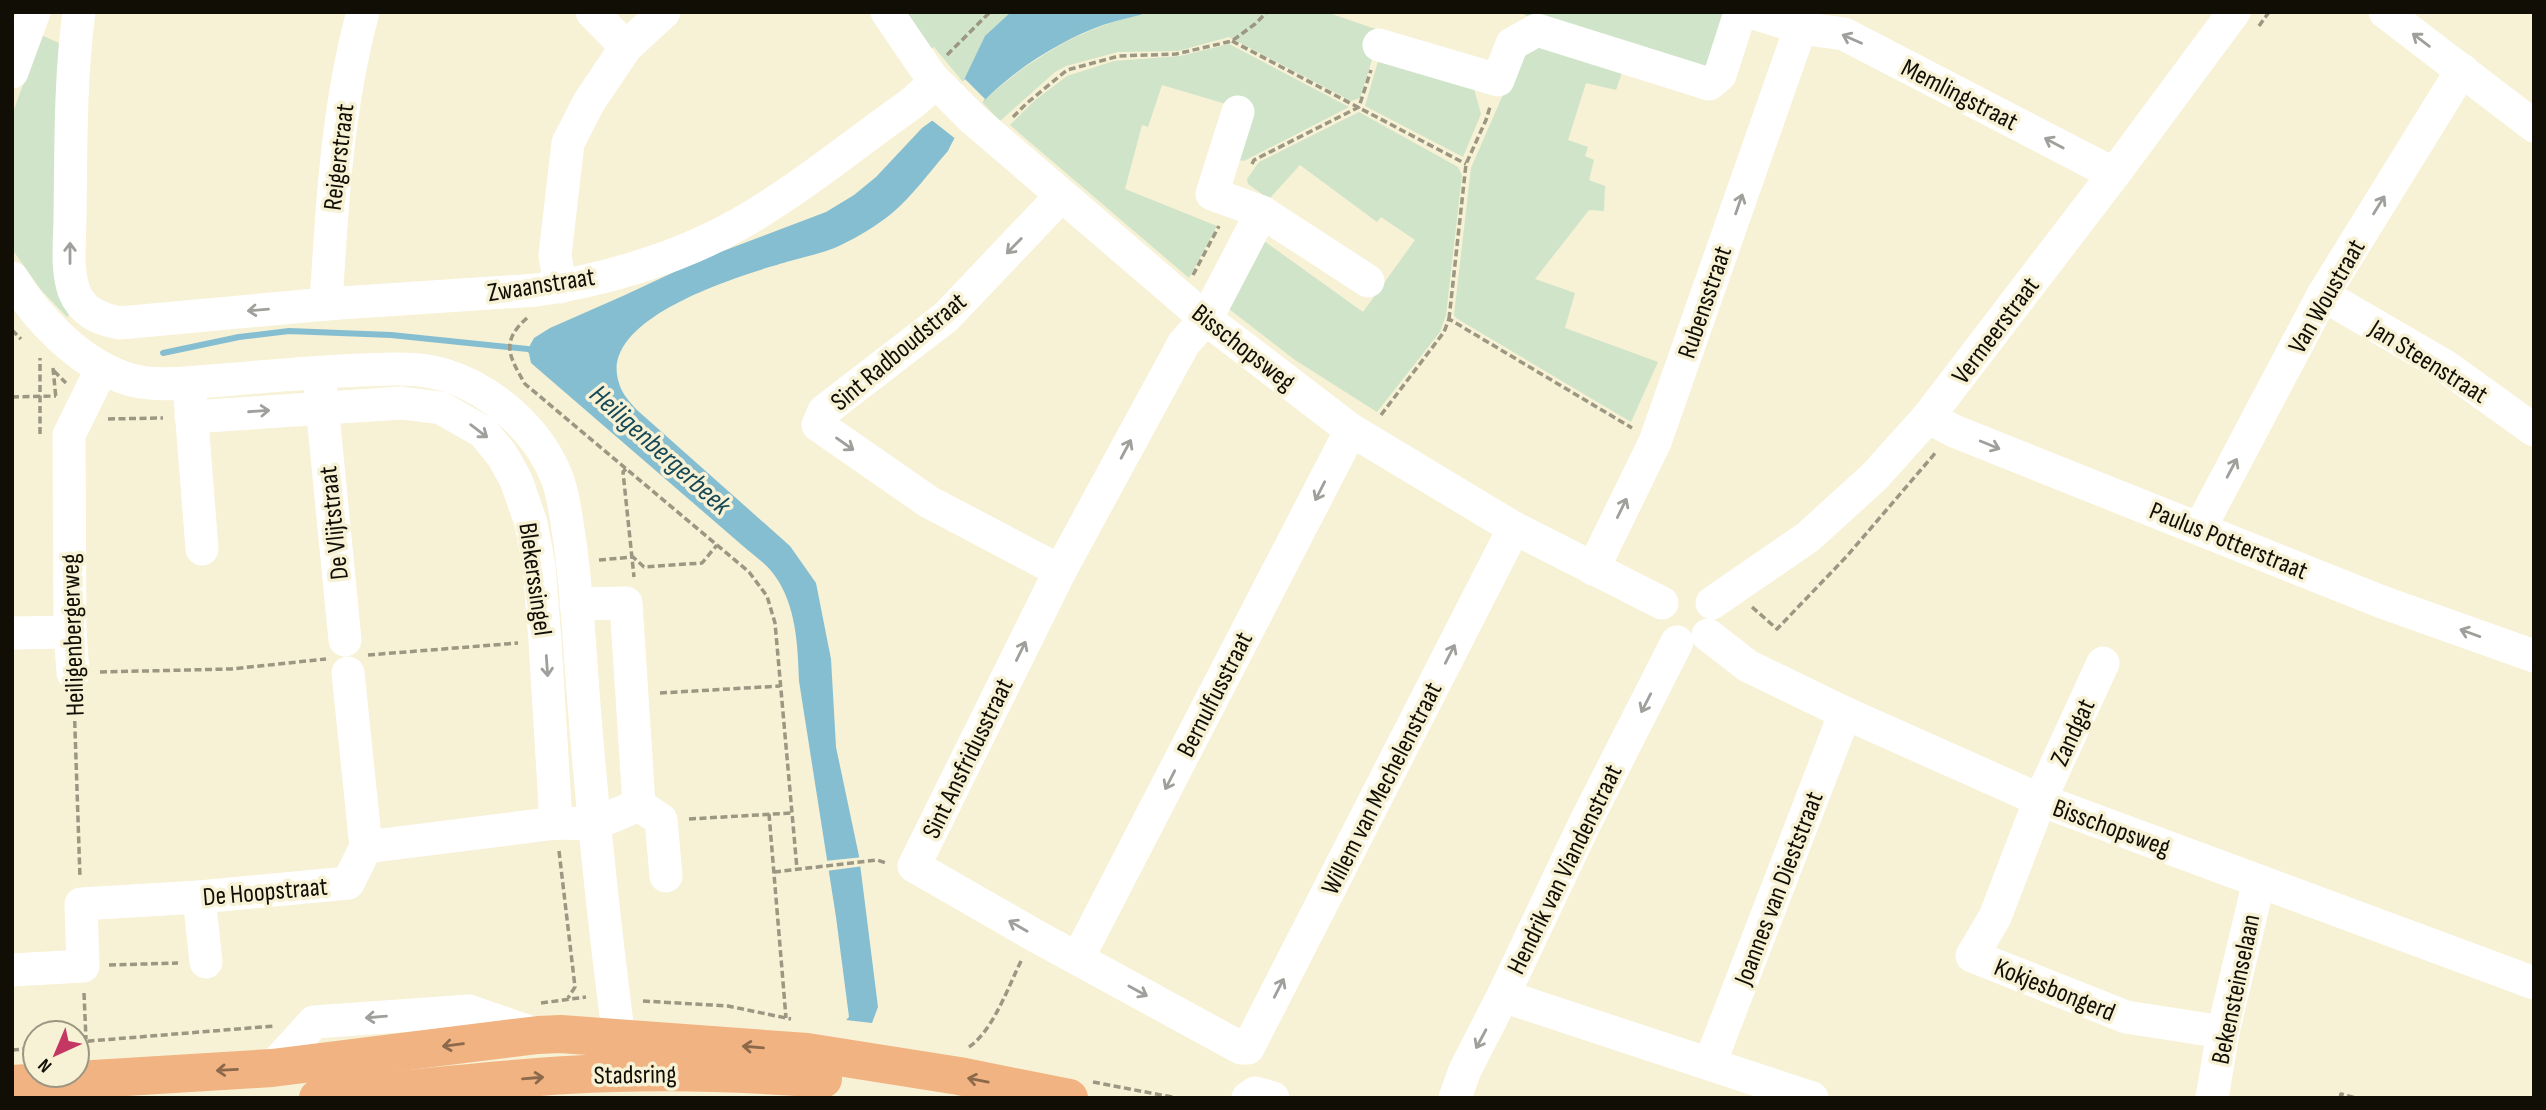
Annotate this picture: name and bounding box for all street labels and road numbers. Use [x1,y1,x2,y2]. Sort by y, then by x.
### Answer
street label: Memlingstraat [1896,53,2023,138]
street label: Reigerstraat [318,102,361,212]
street label: Van Woustraat [2282,234,2372,359]
street label: Rubensstraat [1672,242,1739,363]
street label: Zwaanstraat [485,262,597,309]
street label: Vermeerstraat [1946,271,2046,390]
street label: Sint Radboudstraat [825,286,973,418]
street label: Bisschopsweg [1185,298,1301,398]
street label: Jan Steenstraat [2362,313,2493,411]
street label: De Vlijtstraat [313,464,356,581]
street label: Paulus Potterstraat [2145,496,2312,587]
street label: Blekerssingel [511,521,558,638]
street label: Heiligenbergerweg [55,553,92,717]
street label: Bernulfusstraat [1171,627,1260,762]
street label: Sint Ansfridusstraat [916,673,1021,844]
street label: Willem van Mechelenstraat [1315,677,1449,900]
street label: Zandgat [2044,694,2102,771]
street label: Hendrik van Viandenstraat [1501,760,1630,979]
street label: Joannes van Dieststraat [1728,787,1831,991]
street label: Bisschopsweg [2049,793,2174,864]
street label: De Hoopstraat [201,872,329,913]
street label: Bekensteinselaan [2205,912,2267,1067]
street label: Kokjesbongerd [1989,952,2119,1029]
street label: Stadsring [593,1059,677,1092]

